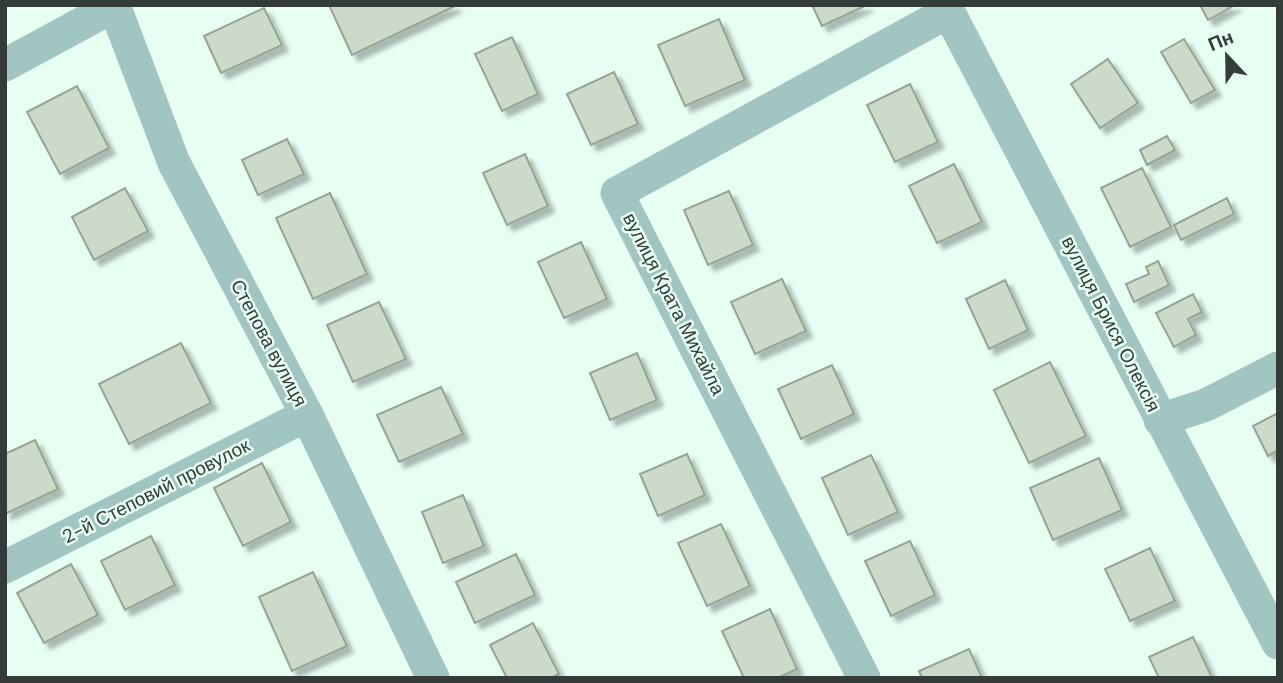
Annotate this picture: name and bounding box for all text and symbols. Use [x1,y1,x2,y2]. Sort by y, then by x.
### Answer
north arrow [1192,21,1262,91]
text: Пн [1204,24,1237,57]
street label: вулиця Крата Михайла [617,209,731,400]
street label: вулиця Брися Олексія [1056,232,1166,416]
street label: Степова вулиця [225,275,313,411]
street label: 2-й Степовий провулок [58,433,255,549]

